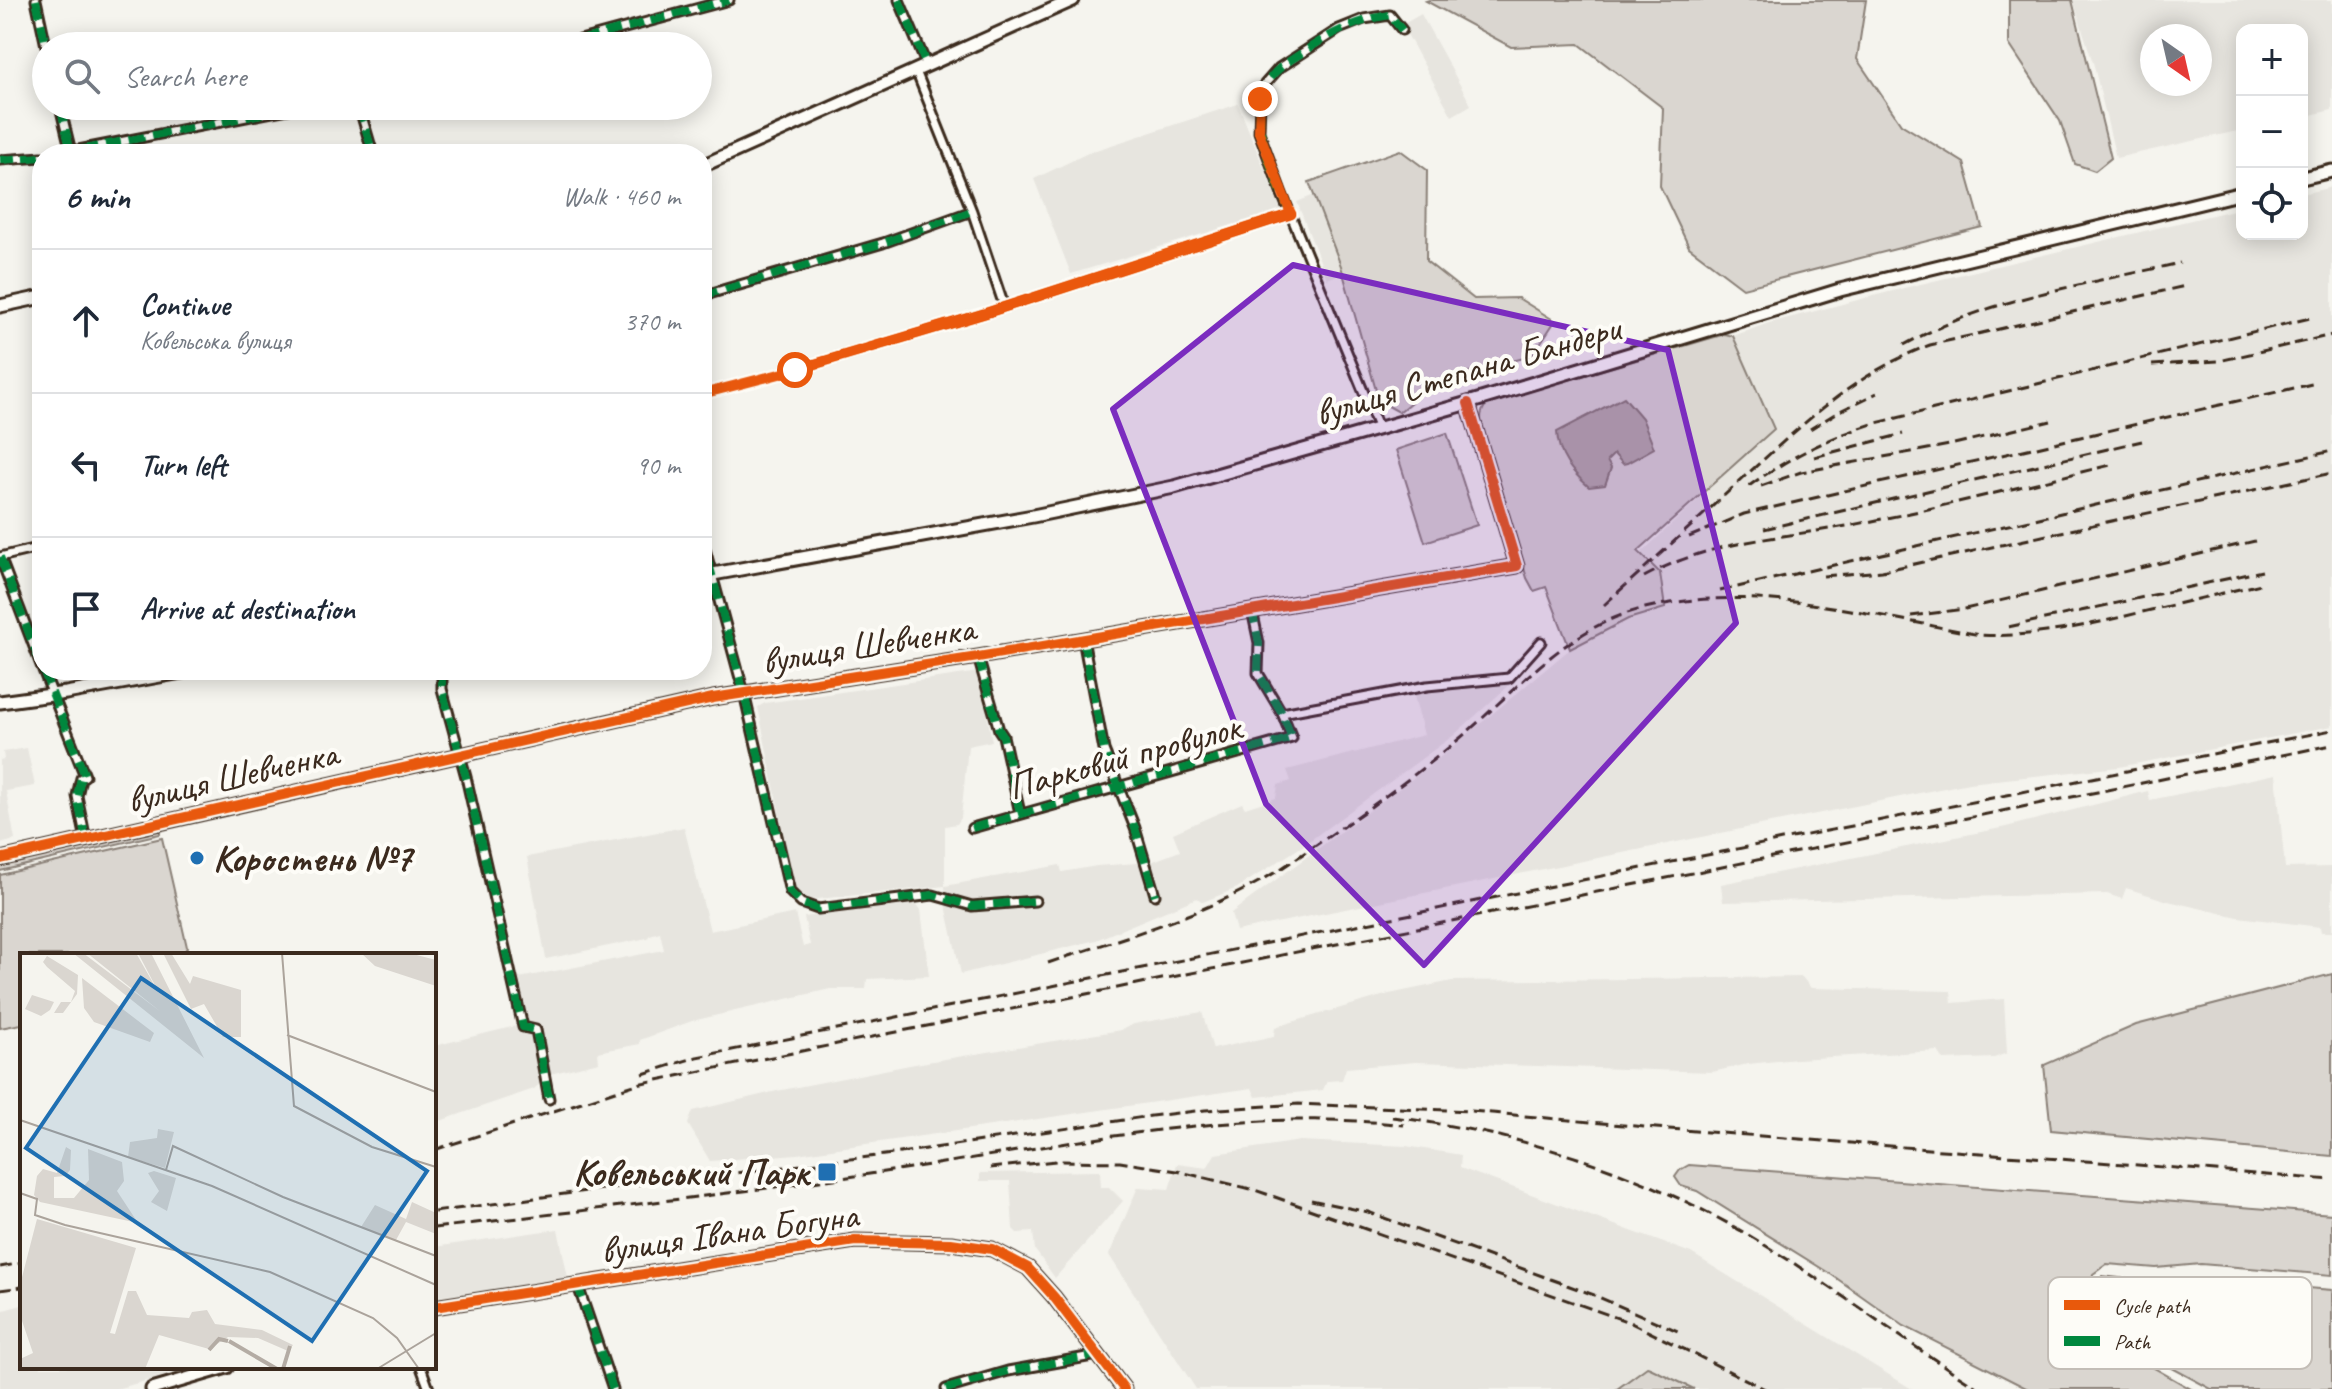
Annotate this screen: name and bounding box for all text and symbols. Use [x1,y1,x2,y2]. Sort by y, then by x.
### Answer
north arrow [2140,24,2212,96]
map controls [2236,24,2308,240]
button: + [2236,24,2308,96]
search box [32,32,712,120]
icon: search [60,54,104,98]
text: Search here [124,57,246,95]
route end [1242,81,1278,117]
button: − [2236,96,2308,168]
button: locate [2236,168,2308,240]
text: 6 min [64,175,130,218]
text: Walk · 460 m [563,180,680,213]
text: Continue [140,286,230,324]
icon: ahead [64,299,108,343]
street label: вулиця Степана Бандери [1309,303,1628,436]
text: 370 m [624,305,680,338]
text: Ковельська вулиця [140,324,291,357]
route start [777,352,813,388]
icon: left [64,443,108,487]
text: Turn left [140,446,227,484]
text: 90 m [636,449,680,482]
icon: arrive [64,587,108,631]
text: Arrive at destination [140,590,355,628]
street label: вулиця Шевченка [758,604,981,684]
street label: Парковий провулок [1003,702,1249,810]
street label: вулиця Шевченка [122,729,345,824]
place label: Коростень №7 [213,835,416,882]
marker: Коростень №7 [188,849,206,867]
inset map [20,953,436,1369]
place label: Ковельський Парк [573,1149,812,1196]
marker: Ковельський Парк [816,1161,838,1183]
street label: вулиця Івана Богуна [597,1191,863,1274]
legend [2048,1277,2312,1369]
text: Cycle path [2114,1292,2191,1320]
text: Path [2114,1328,2151,1356]

